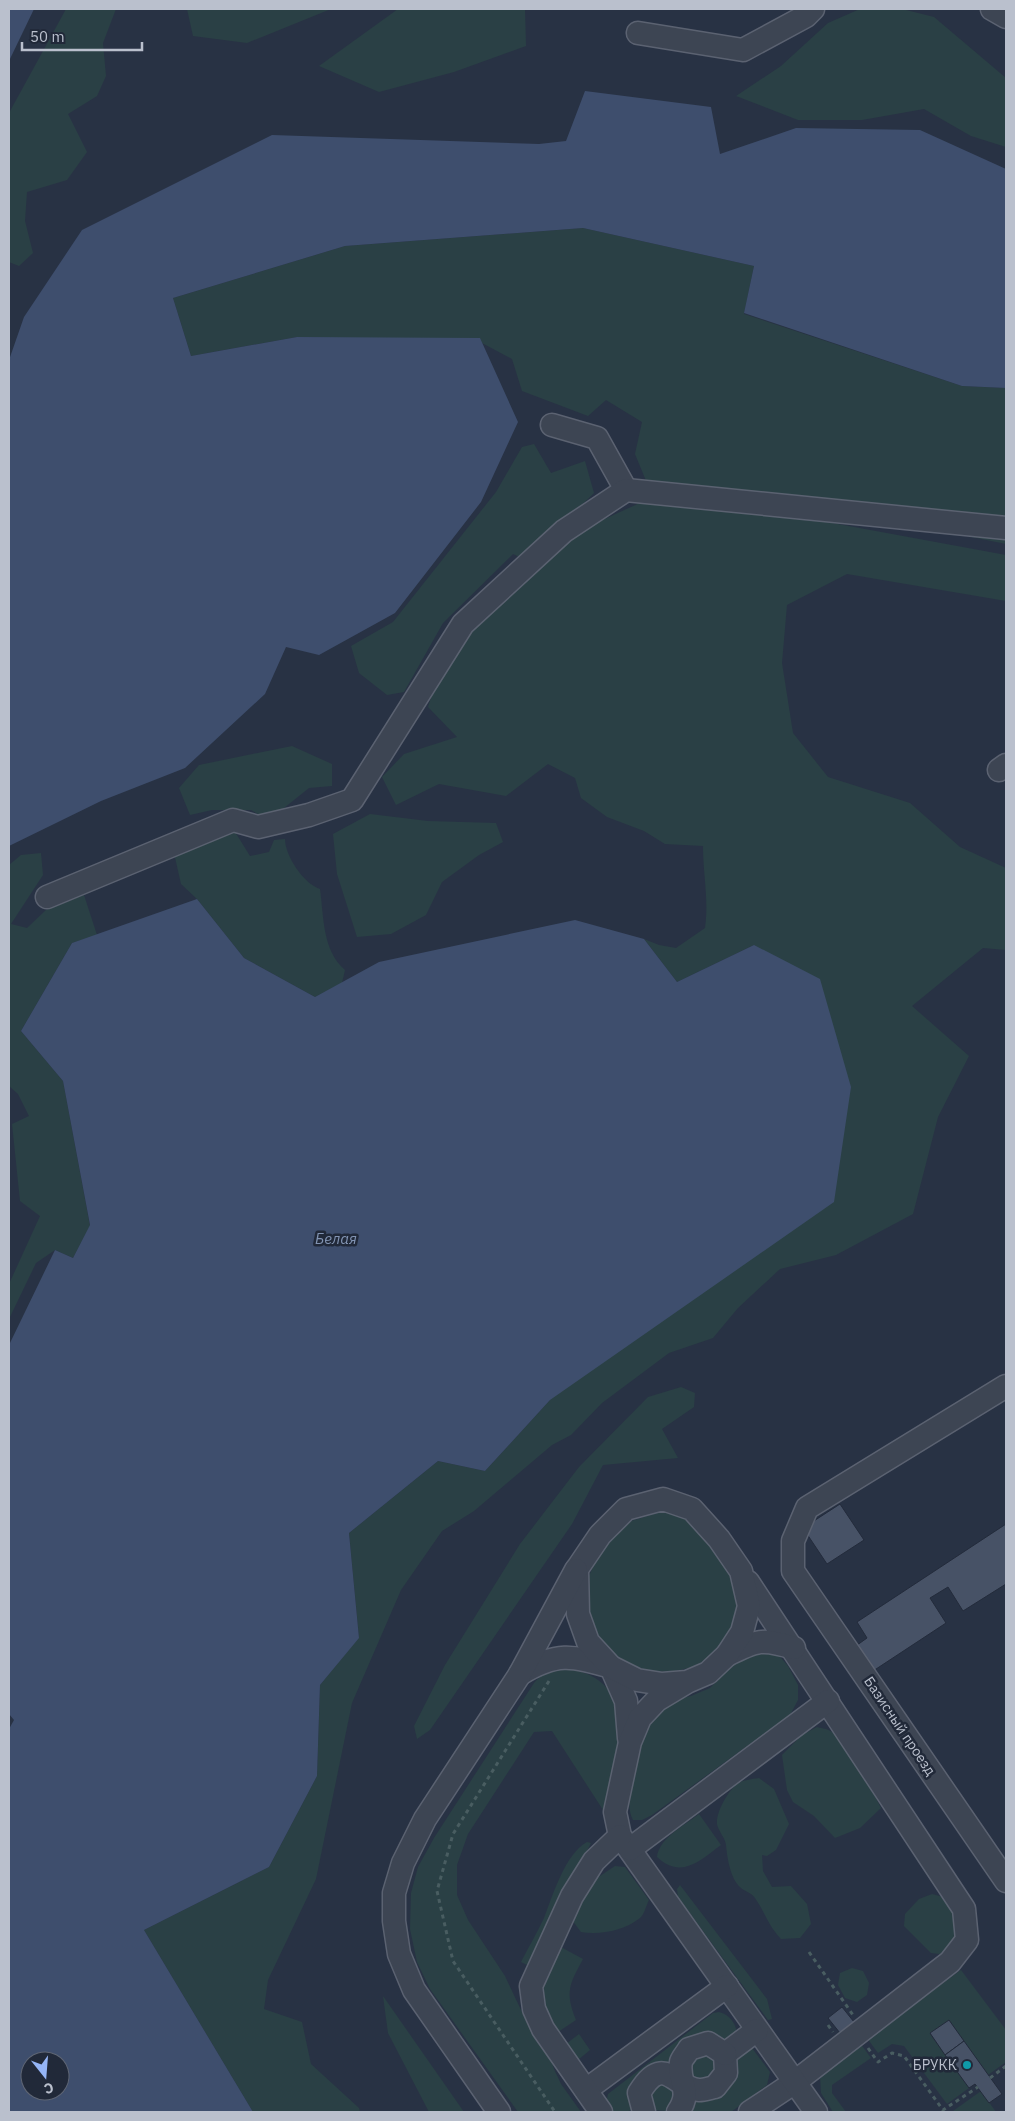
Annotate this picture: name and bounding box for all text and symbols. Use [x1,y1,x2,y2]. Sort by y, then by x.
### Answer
scale bar [22,20,142,52]
text: 50 m [30,27,65,46]
water label: Белая [315,1229,357,1248]
street label: Базисный проезд [860,1673,940,1779]
north arrow [20,2051,70,2101]
place label: БРУКК [913,2056,957,2074]
marker: БРУКК [961,2059,973,2071]
text: С [42,2078,56,2098]

